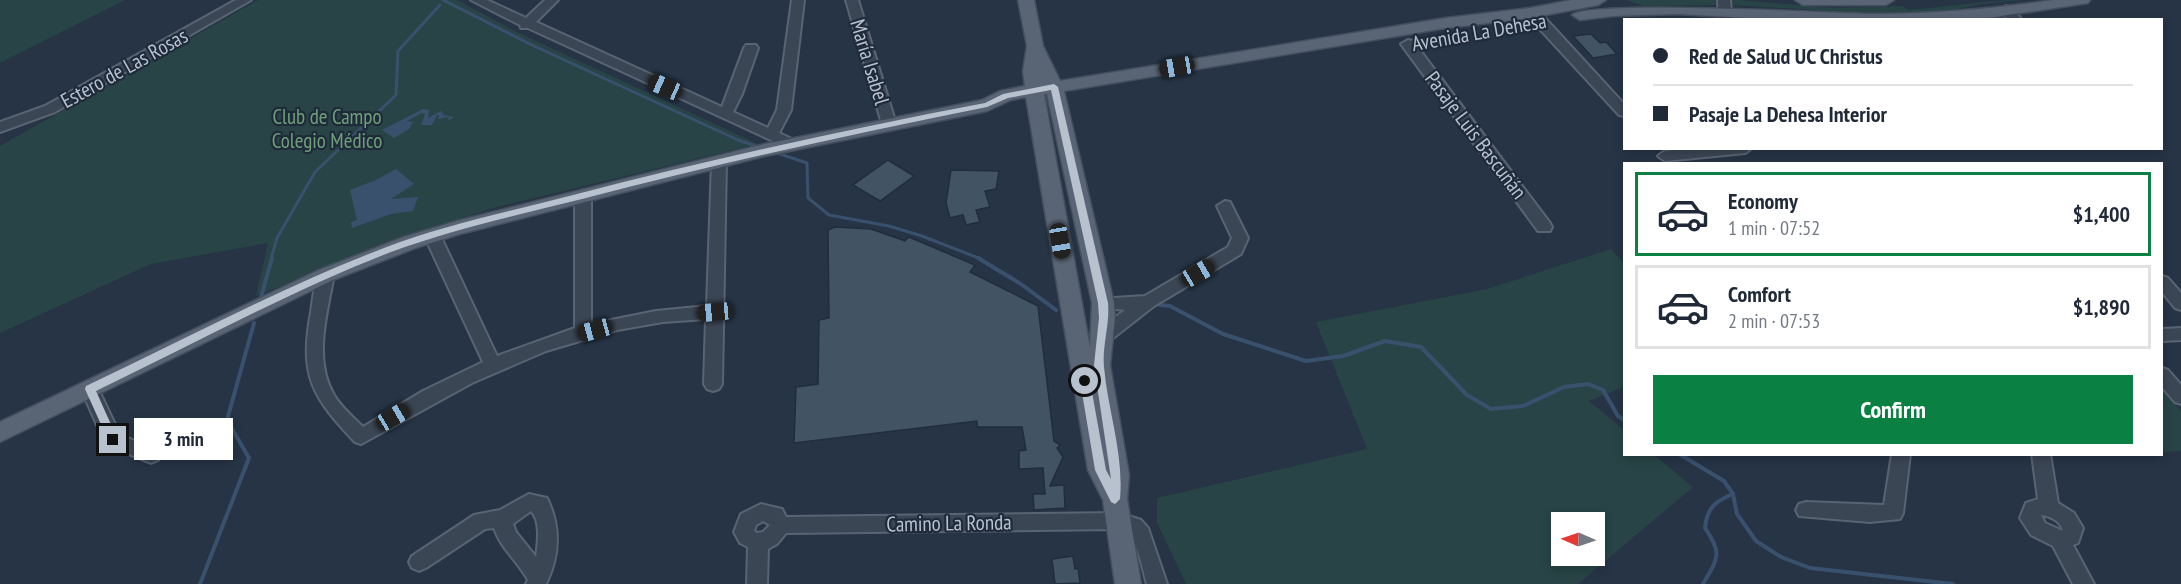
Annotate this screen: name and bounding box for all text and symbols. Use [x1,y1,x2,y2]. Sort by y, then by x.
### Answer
street label: Avenida La Dehesa [1410,7,1548,57]
street label: María Isabel [844,16,896,108]
street label: Estero de Las Rosas [56,22,192,114]
text: Red de Salud UC Christus [1689,42,1883,70]
car [1158,55,1196,79]
street label: Pasaje Luis Bascuñán [1419,66,1533,204]
car [645,71,685,103]
text: Pasaje La Dehesa Interior [1689,100,1887,128]
park label: Club de Campo Colegio Médico [272,103,382,154]
icon: car [1656,187,1710,241]
text: Economy [1728,187,1798,215]
text: $1,400 [2073,200,2130,228]
text: 1 min · 07:52 [1728,215,1820,241]
car [1048,222,1072,260]
car [1178,256,1218,290]
icon: car [1656,280,1710,334]
text: Comfort [1728,280,1791,308]
text: $1,890 [2073,293,2130,321]
car [696,301,734,323]
text: 2 min · 07:53 [1728,308,1820,334]
car [575,317,615,343]
route start [1071,367,1098,394]
button: Confirm [1653,375,2133,444]
car [373,400,413,434]
callout: 3 min [134,419,233,461]
route end [99,426,126,453]
text: 3 min [163,426,204,452]
street label: Camino La Ronda [886,508,1012,538]
north arrow [1551,512,1605,566]
map controls [1551,512,1605,566]

